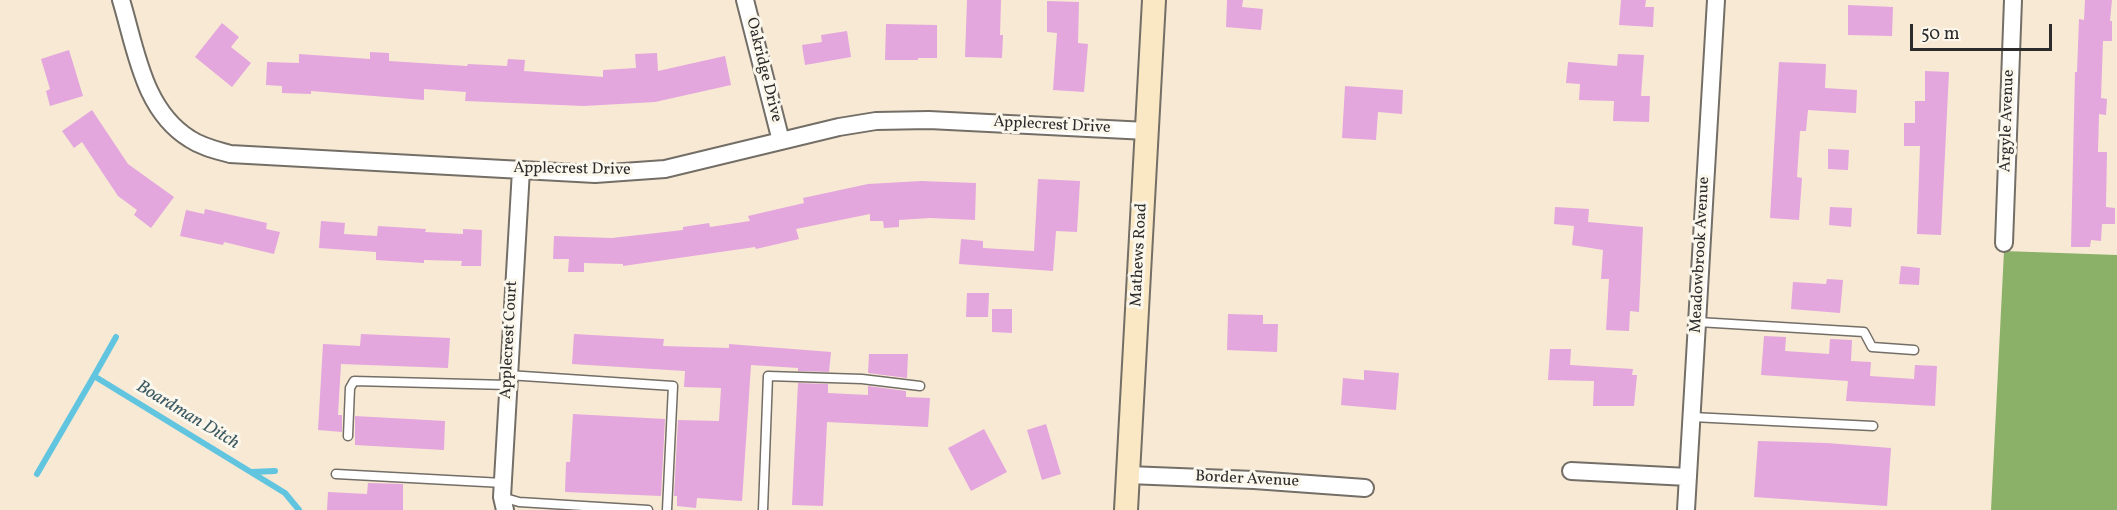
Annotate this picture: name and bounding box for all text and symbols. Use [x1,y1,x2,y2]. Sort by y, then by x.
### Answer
scale bar [1913,12,2056,50]
street label: Oakridge Drive [741,16,785,124]
text: 50 m [1921,22,1960,47]
street label: Argyle Avenue [1997,69,2019,173]
street label: Applecrest Drive [993,113,1111,139]
street label: Applecrest Drive [513,159,631,181]
street label: Meadowbrook Avenue [1687,176,1715,334]
street label: Mathews Road [1128,203,1152,307]
street label: Applecrest Court [497,280,523,400]
water label: Boardman Ditch [132,377,242,455]
street label: Border Avenue [1195,468,1299,492]

